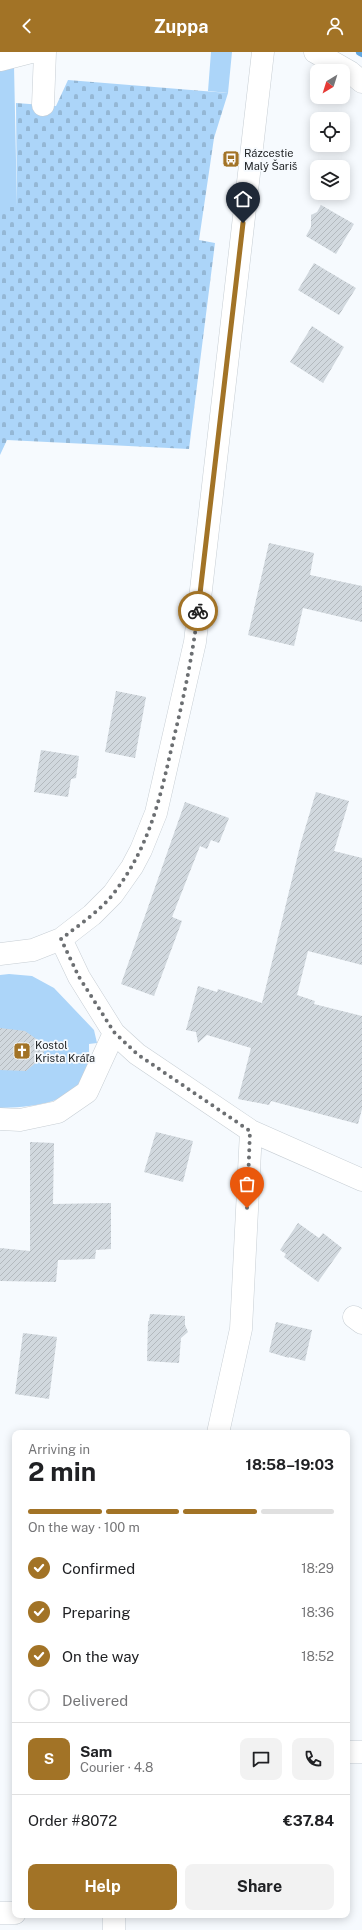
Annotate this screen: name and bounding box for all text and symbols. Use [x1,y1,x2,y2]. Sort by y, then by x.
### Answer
icon: back [16,15,38,37]
icon: person [324,15,346,37]
text: Zuppa [154,16,208,37]
north arrow [310,64,350,104]
map controls [310,64,350,200]
button: locate [310,112,350,152]
place label: Rázcestie Malý Šariš [244,147,298,172]
bus stop icon: Rázcestie Malý Šariš [221,149,241,169]
button: layers [310,160,350,200]
pin [226,182,260,223]
icon: home [232,188,254,210]
courier [178,591,218,631]
icon: bike [187,600,209,622]
place label: Kostol Krista Kráľa [35,1039,95,1064]
church icon: Kostol Krista Kráľa [12,1041,32,1061]
pin [230,1167,264,1208]
icon: bag [236,1173,258,1195]
text: Arriving in [28,1442,90,1457]
text: 2 min [28,1456,96,1487]
text: 18:58–19:03 [245,1456,334,1473]
text: On the way · 100 m [28,1520,140,1535]
icon: check [28,1557,50,1579]
text: Confirmed [62,1560,135,1577]
text: 18:29 [301,1561,334,1576]
icon: check [28,1601,50,1623]
text: Preparing [62,1604,131,1621]
text: 18:36 [301,1605,334,1620]
icon: check [28,1645,50,1667]
text: On the way [62,1648,139,1665]
text: 18:52 [301,1649,334,1664]
text: Delivered [62,1692,128,1709]
button: chat [240,1738,282,1780]
button: phone [292,1738,334,1780]
text: Sam [80,1743,112,1760]
text: S [44,1750,54,1767]
text: Courier · 4.8 [80,1760,153,1775]
text: Order #8072 [28,1812,117,1829]
text: €37.84 [283,1812,334,1829]
button: Help [28,1864,177,1910]
button: Share [185,1864,334,1910]

